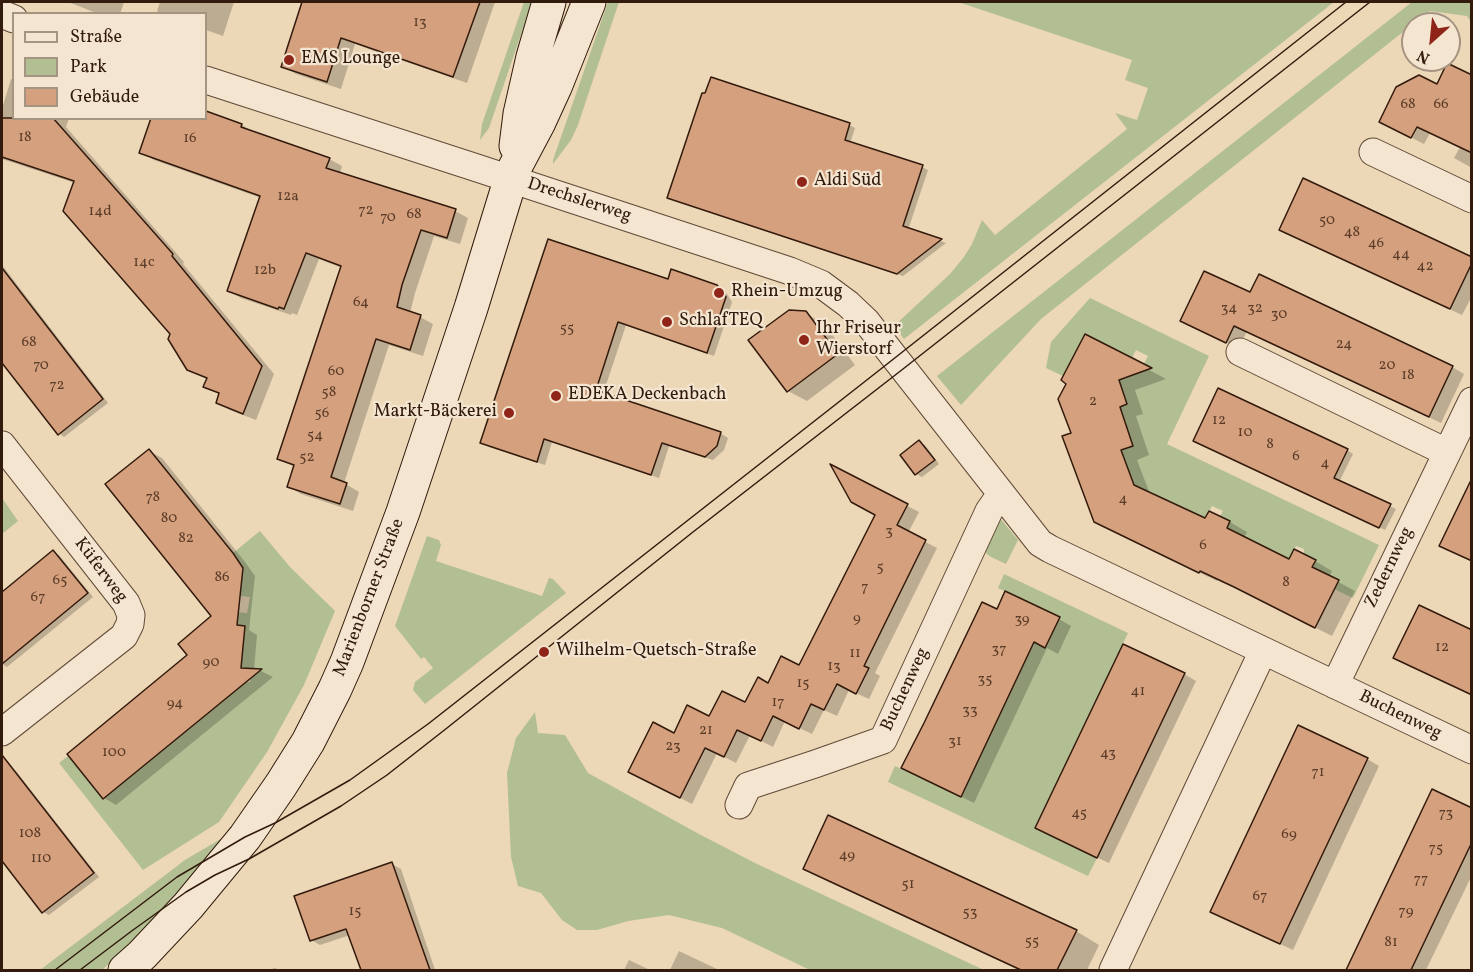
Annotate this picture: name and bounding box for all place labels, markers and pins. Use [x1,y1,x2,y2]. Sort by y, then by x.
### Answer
place label: EMS Lounge [301,49,400,71]
marker: EMS Lounge [282,53,296,67]
place label: Aldi Süd [814,171,881,193]
marker: Aldi Süd [795,175,809,189]
place label: Rhein-Umzug [731,282,843,304]
marker: Rhein-Umzug [712,286,726,300]
place label: SchlafTEQ [679,311,763,333]
marker: SchlafTEQ [660,315,674,329]
place label: Ihr Friseur Wierstorf [816,319,901,362]
marker: Ihr Friseur Wierstorf [797,333,811,347]
place label: EDEKA Deckenbach [568,385,726,407]
marker: EDEKA Deckenbach [549,389,563,403]
place label: Markt-Bäckerei [374,402,497,424]
marker: Markt-Bäckerei [502,406,516,420]
place label: Wilhelm-Quetsch-Straße [556,641,757,663]
marker: Wilhelm-Quetsch-Straße [537,645,551,659]

